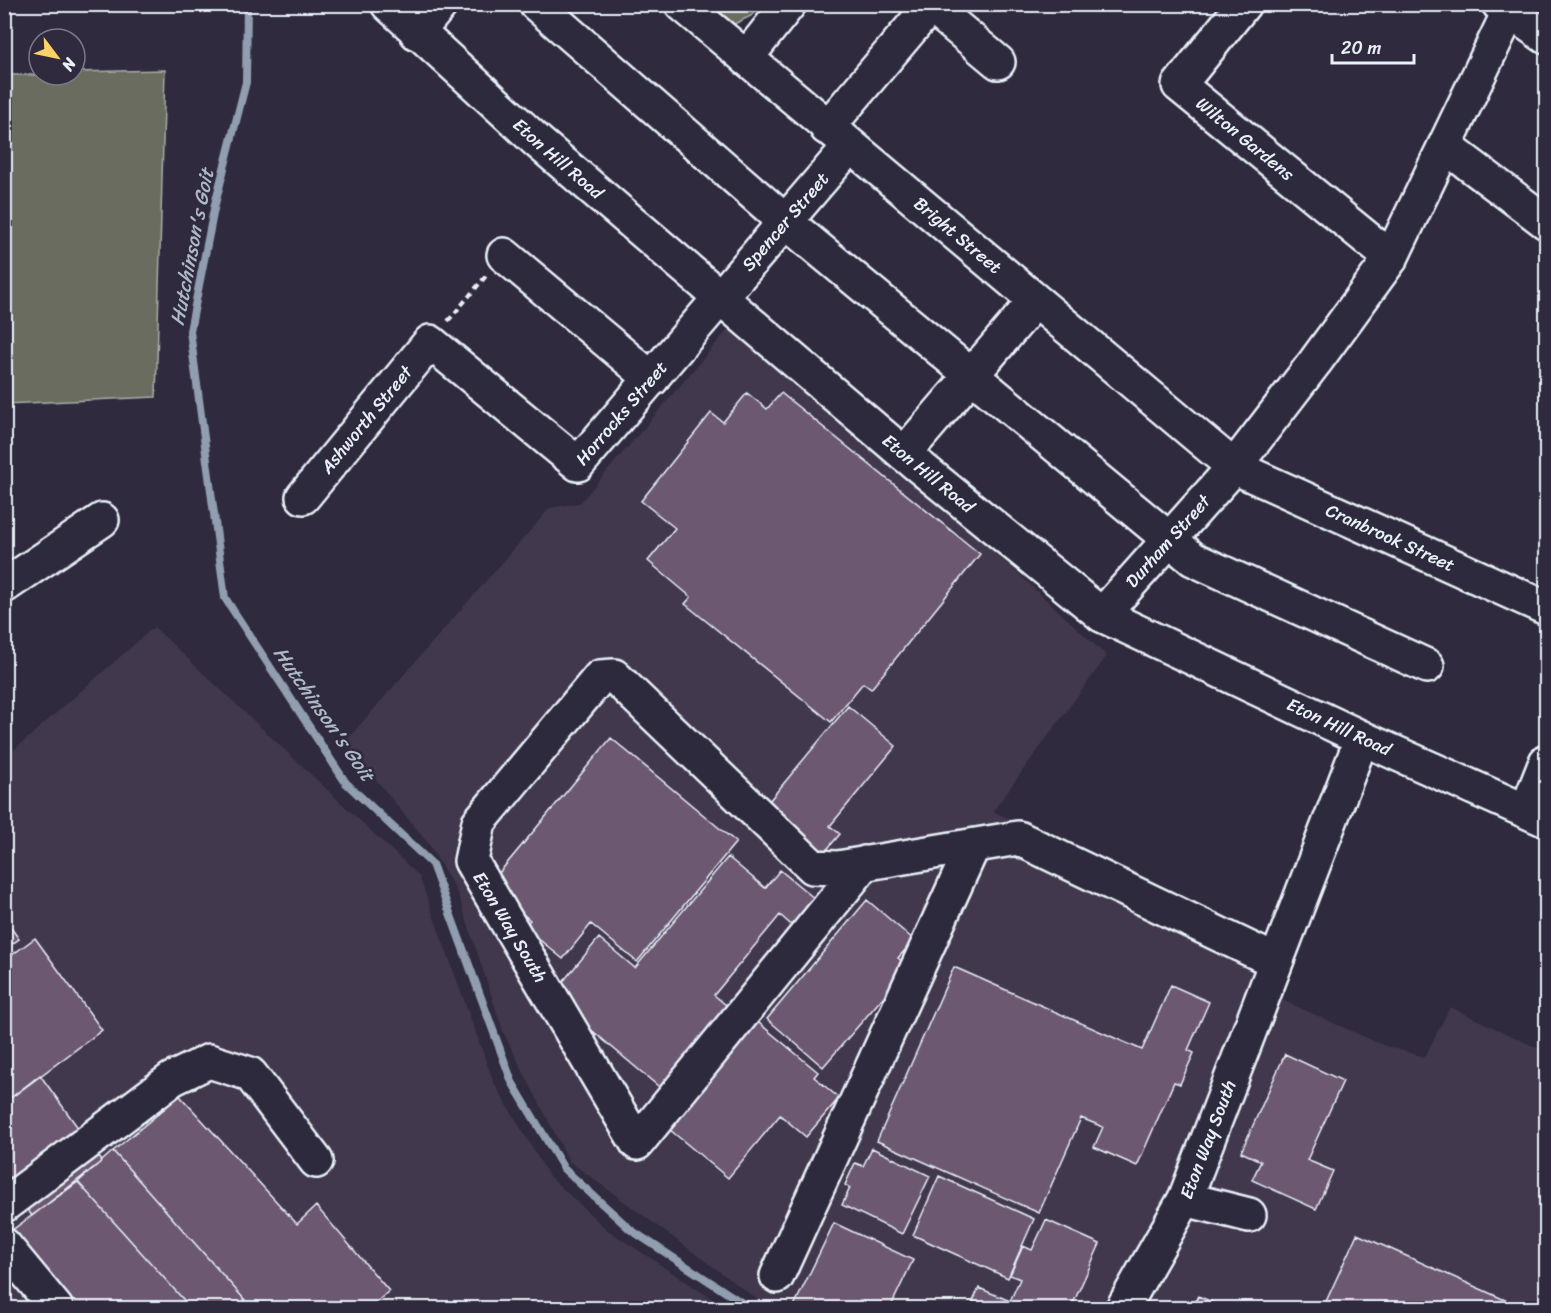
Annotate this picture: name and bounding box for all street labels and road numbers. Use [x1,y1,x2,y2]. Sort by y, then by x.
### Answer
street label: Wilton Gardens [1188,89,1302,190]
street label: Eton Hill Road [505,110,612,209]
street label: Spencer Street [733,165,837,279]
street label: Bright Street [906,188,1009,282]
street label: Horrocks Street [567,353,676,473]
street label: Ashworth Street [311,358,421,482]
street label: Eton Hill Road [875,426,983,523]
street label: Durham Street [1117,486,1219,595]
street label: Cranbrook Street [1320,494,1460,581]
street label: Eton Hill Road [1281,689,1398,766]
street label: Eton Way South [464,865,556,989]
street label: Eton Way South [1170,1075,1245,1204]

